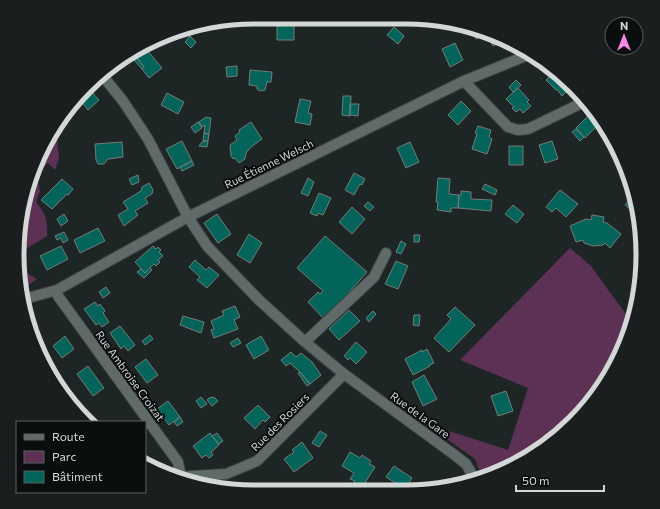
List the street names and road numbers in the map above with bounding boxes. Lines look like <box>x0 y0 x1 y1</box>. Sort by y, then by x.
street label: Rue Étienne Welsch <box>222 135 315 191</box>
street label: Rue Ambroise Croizat <box>93 328 168 424</box>
street label: Rue de la Gare <box>388 389 453 441</box>
street label: Rue des Rosiers <box>248 390 311 453</box>

